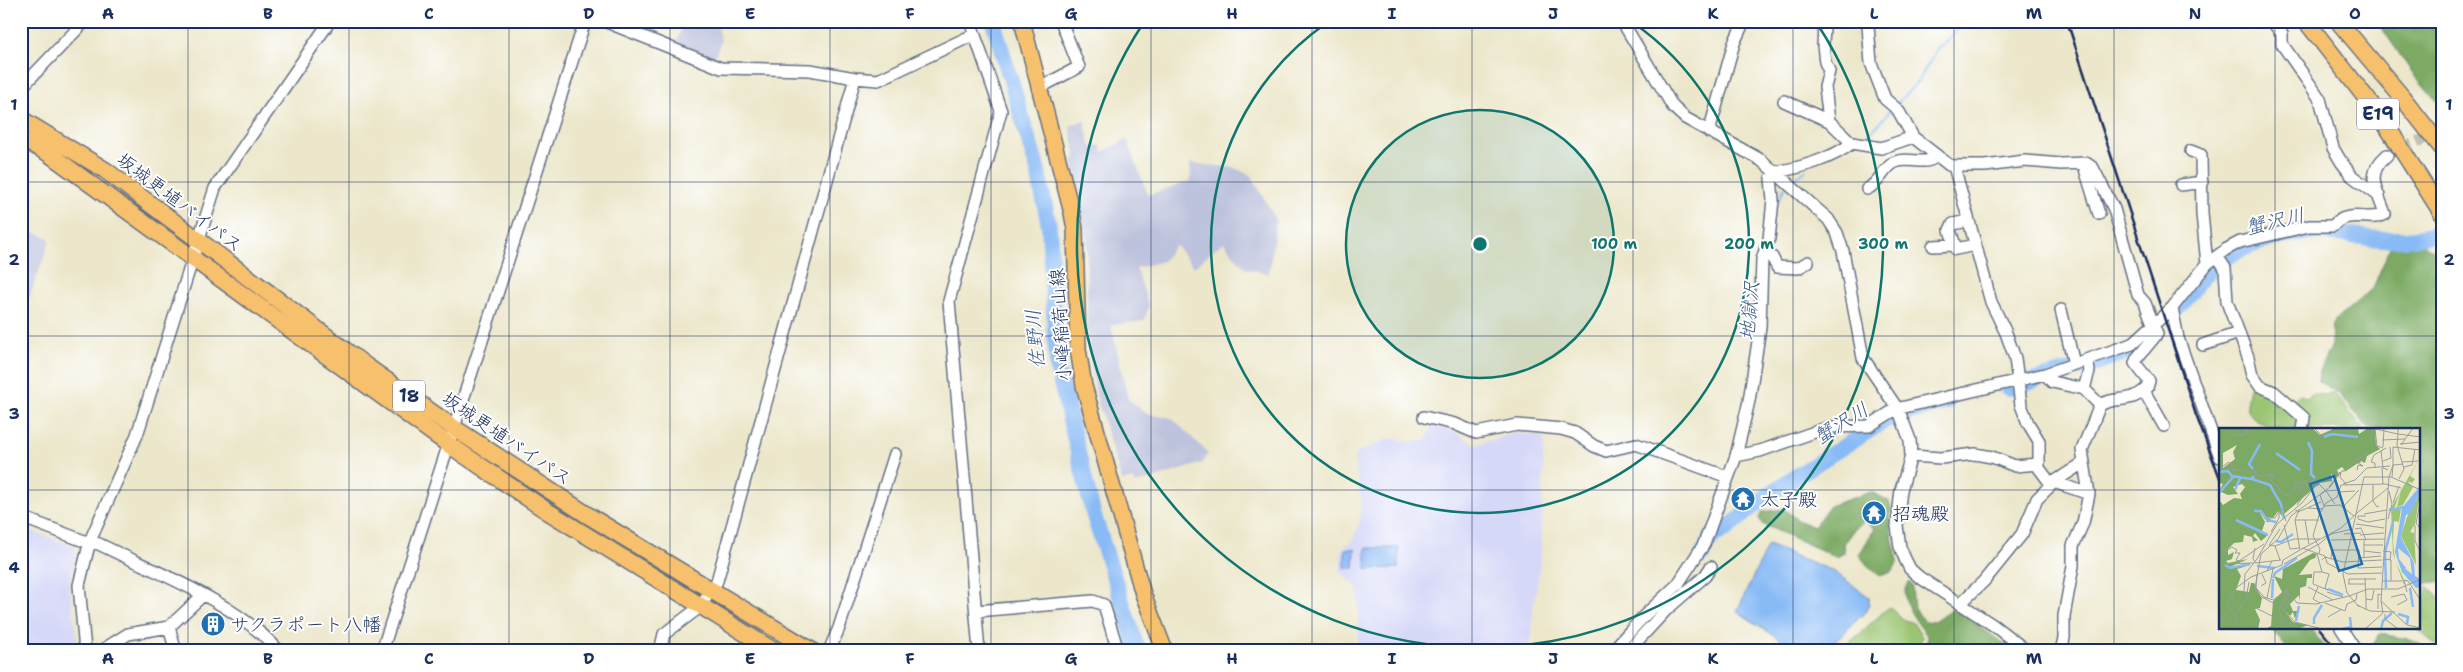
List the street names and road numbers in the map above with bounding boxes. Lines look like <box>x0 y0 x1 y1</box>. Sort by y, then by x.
road number: E19 <box>2357 98 2399 130</box>
street label: 坂城更埴バイパス <box>112 147 248 258</box>
street label: 小峰稲荷山線 <box>1044 267 1077 383</box>
road number: 18 <box>393 381 425 412</box>
street label: 坂城更埴バイパス <box>437 386 577 491</box>

